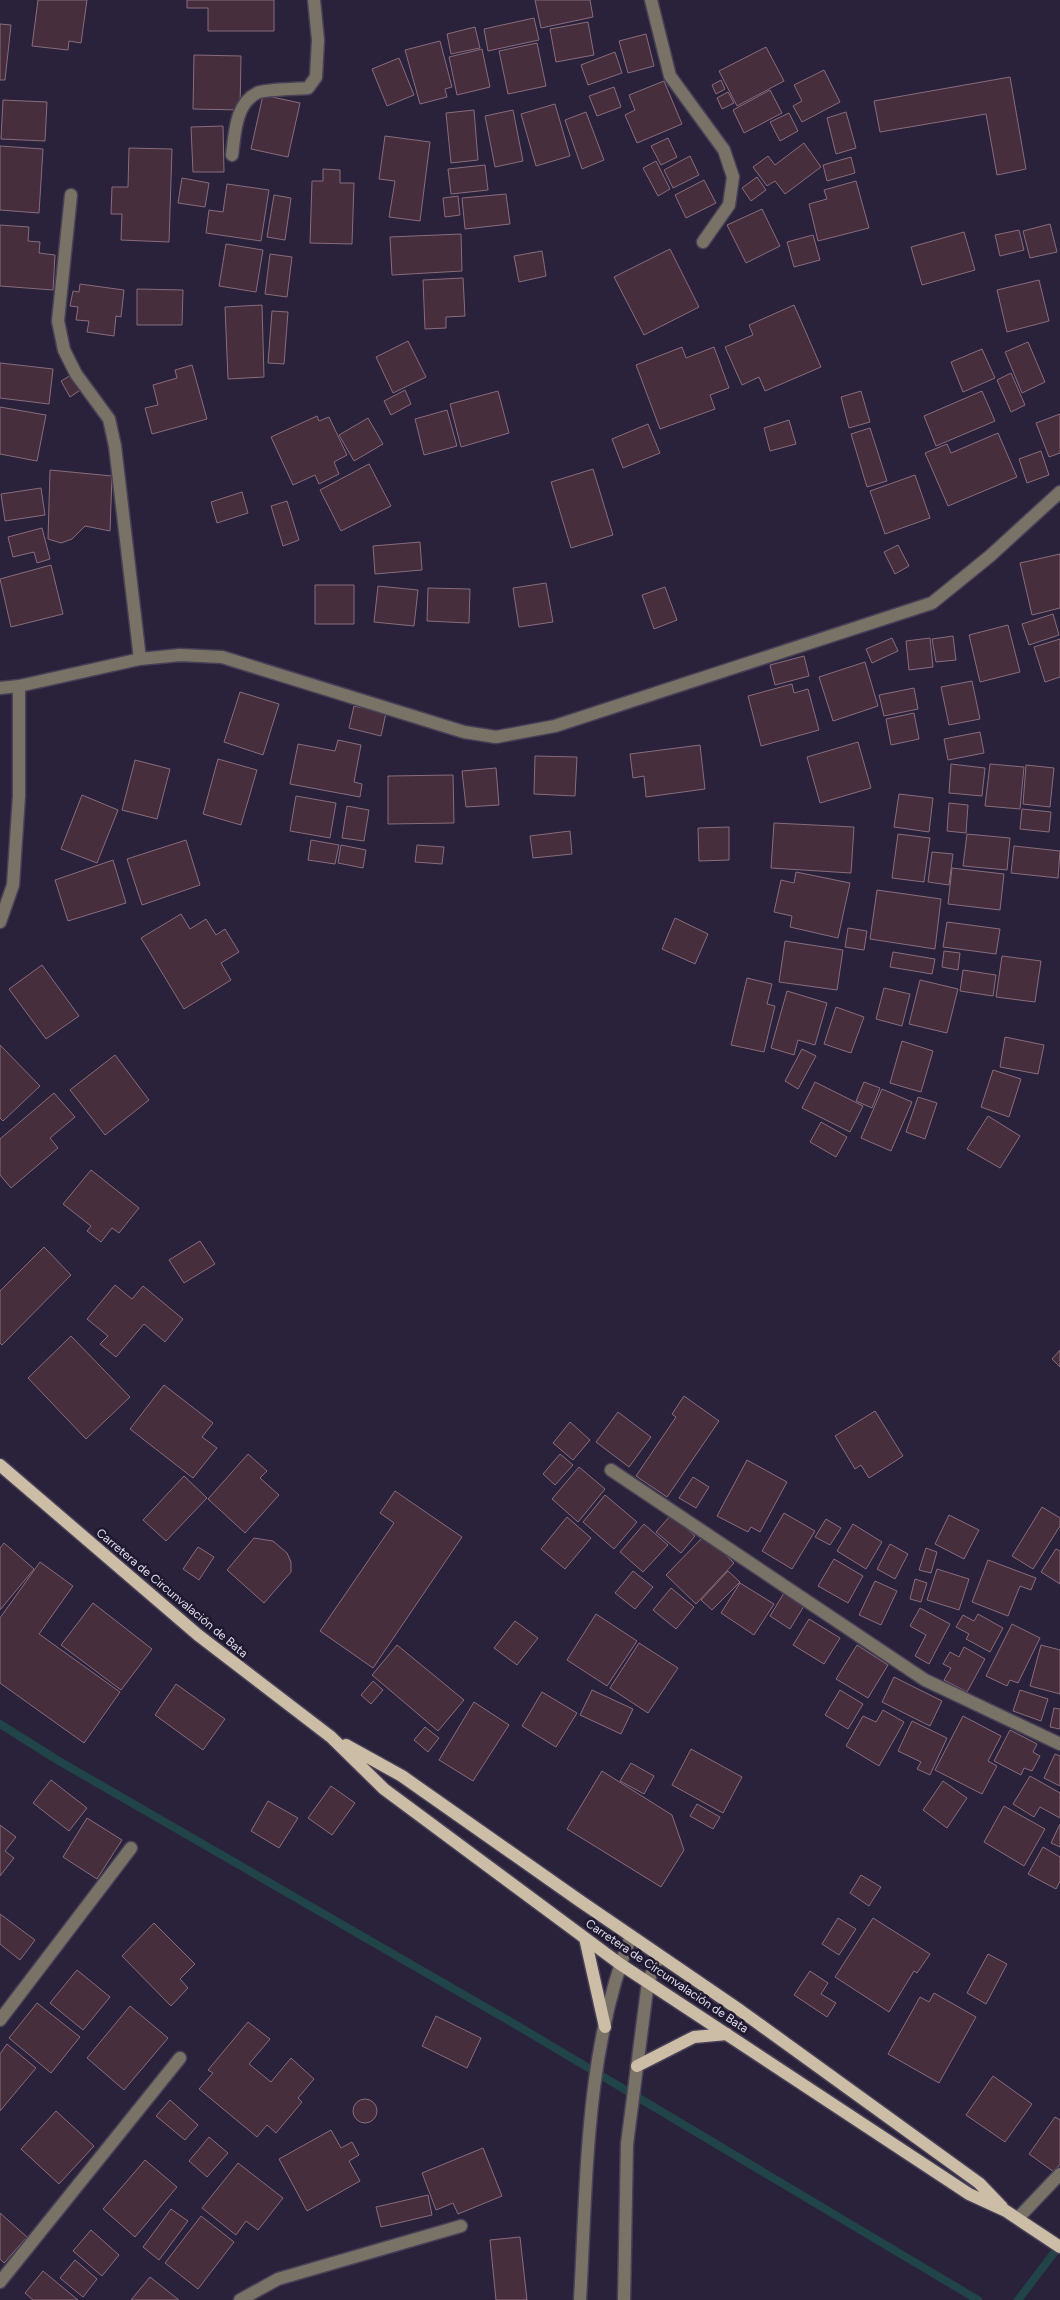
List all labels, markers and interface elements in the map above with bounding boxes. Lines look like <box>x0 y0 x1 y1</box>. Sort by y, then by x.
street label: Carretera de Circunvalación de Bata <box>94 1526 250 1660</box>
street label: Carretera de Circunvalación de Bata <box>583 1916 751 2036</box>

